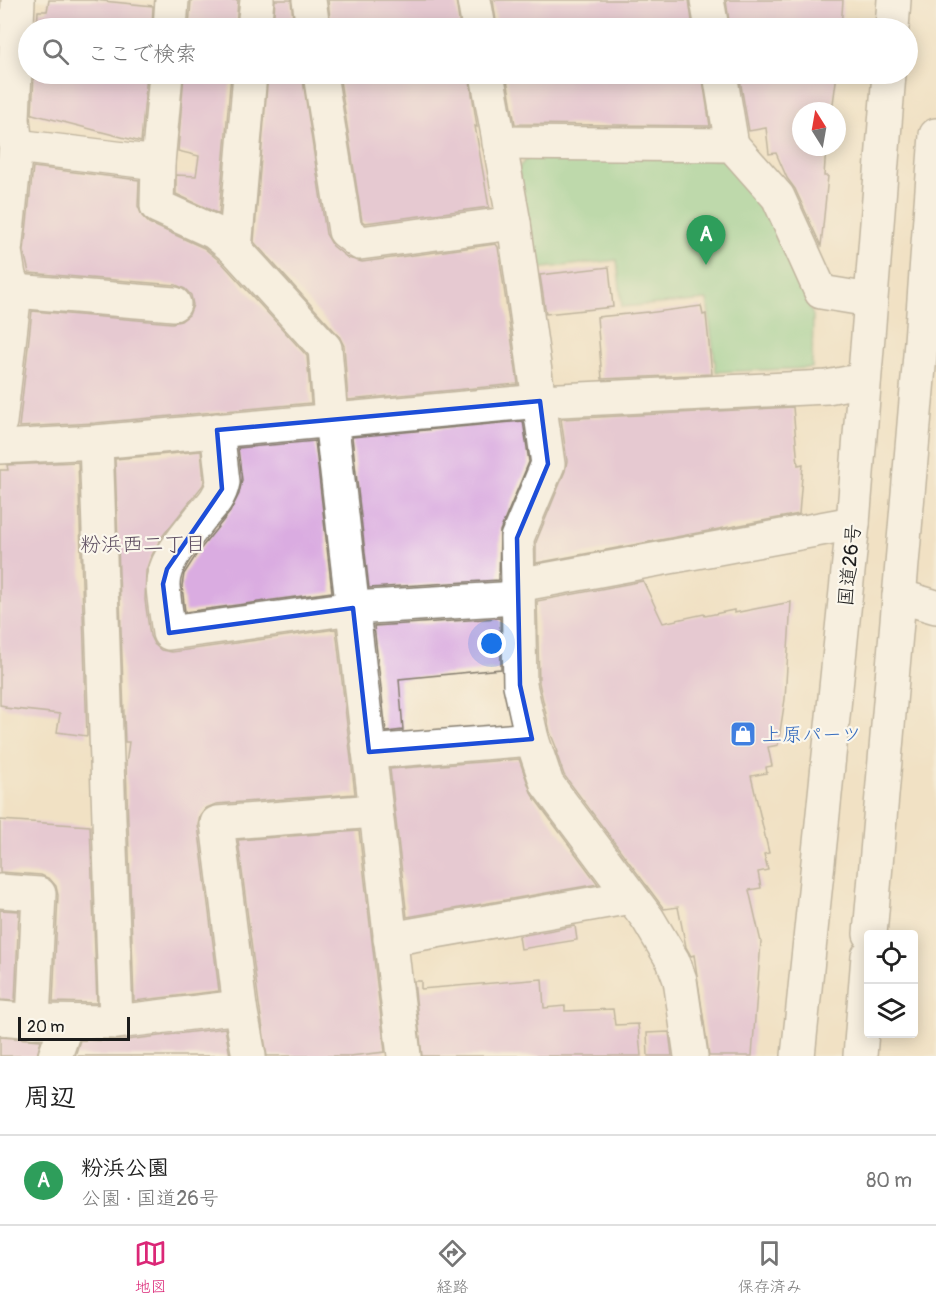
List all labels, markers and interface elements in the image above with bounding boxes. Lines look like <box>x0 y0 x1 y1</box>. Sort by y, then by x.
search box <box>18 18 918 84</box>
icon: search <box>39 35 72 68</box>
text: ここで検索 <box>87 40 197 68</box>
north arrow <box>792 102 846 156</box>
pin: A <box>686 216 726 265</box>
street label: 国道26号 <box>833 523 866 608</box>
district label: 粉浜西二丁目 <box>80 531 206 558</box>
your location <box>477 629 506 658</box>
shop icon: 上原パーツ <box>728 719 758 749</box>
place label: 上原パーツ <box>762 722 862 747</box>
map controls <box>864 930 918 1038</box>
button: locate <box>864 930 918 984</box>
button: layers <box>864 984 918 1038</box>
scale bar <box>18 1014 130 1042</box>
text: 20 m <box>27 1017 65 1037</box>
text: 周辺 <box>24 1082 76 1114</box>
text: 粉浜公園 <box>81 1154 169 1182</box>
text: A <box>37 1168 50 1193</box>
text: 80 m <box>866 1168 912 1193</box>
text: 公園 · 国道26号 <box>81 1186 219 1211</box>
tab: 地図 <box>134 1237 167 1297</box>
tab: 経路 <box>436 1237 469 1297</box>
tab: 保存済み <box>738 1237 802 1297</box>

